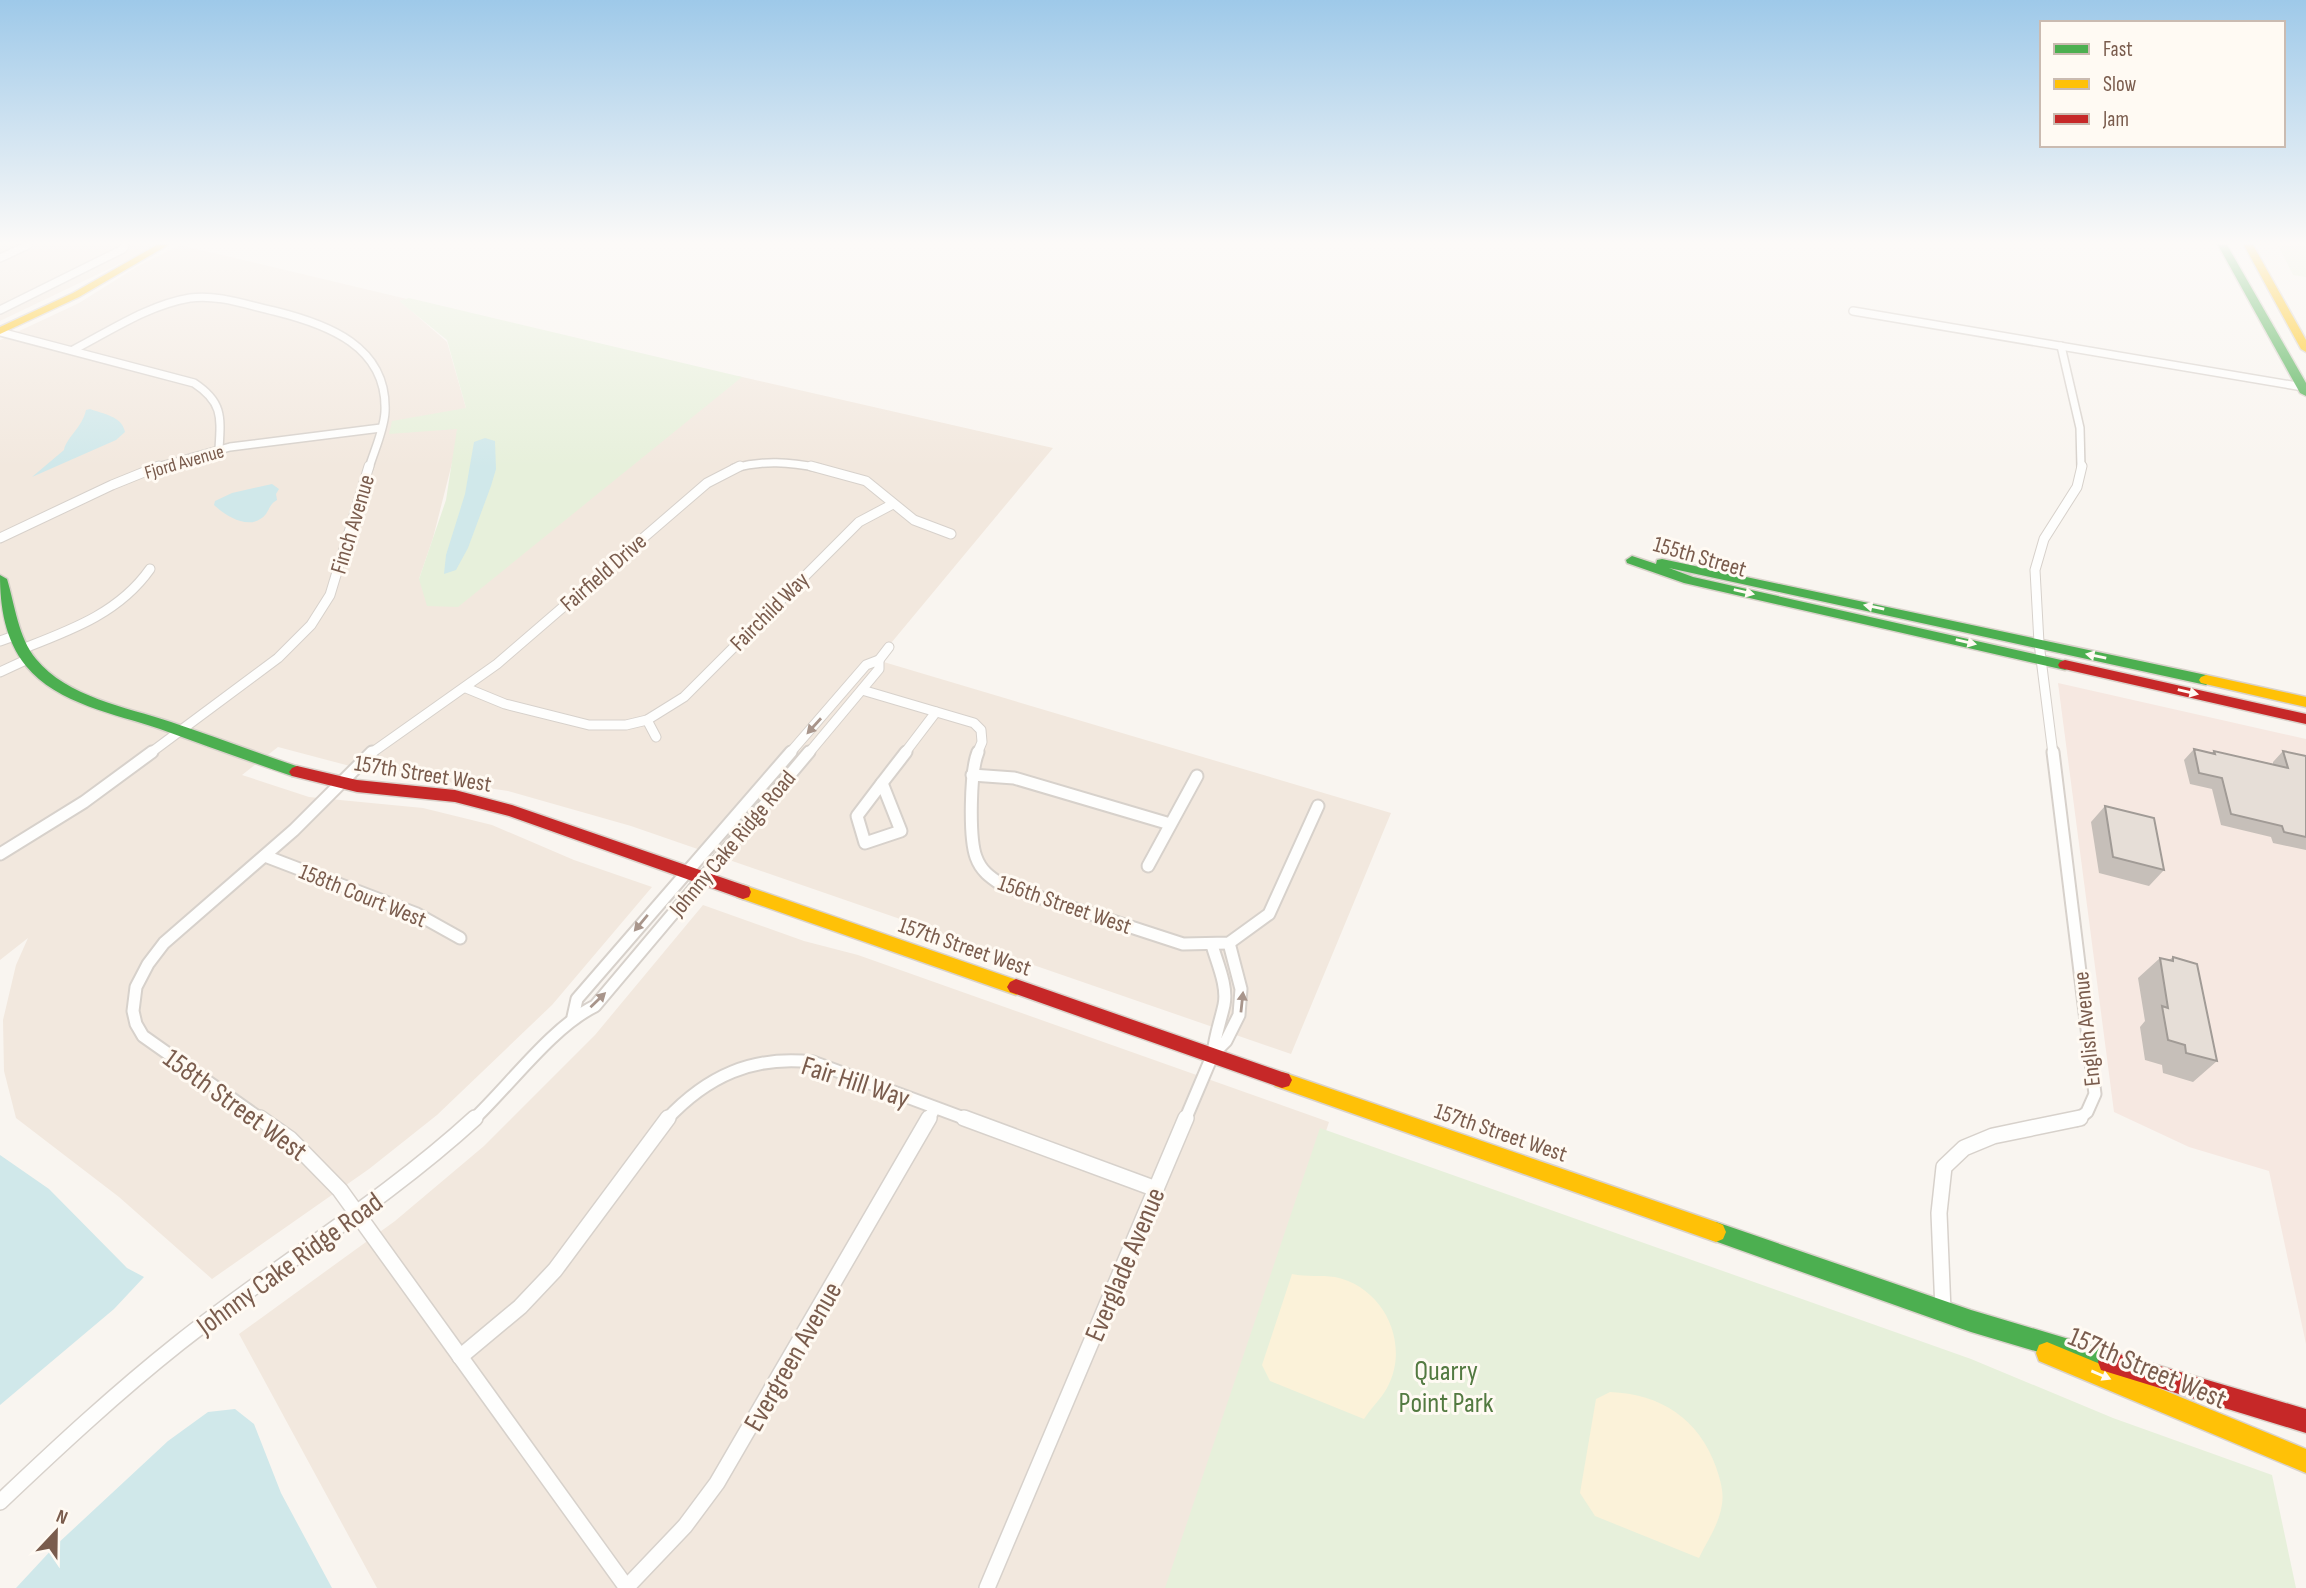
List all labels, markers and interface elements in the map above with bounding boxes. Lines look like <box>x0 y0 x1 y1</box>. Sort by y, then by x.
legend <box>2040 21 2285 147</box>
text: Fast <box>2103 37 2133 62</box>
text: Slow <box>2103 72 2137 97</box>
text: Jam <box>2102 107 2129 132</box>
street label: Fjord Avenue <box>142 440 227 485</box>
street label: Finch Avenue <box>325 471 381 577</box>
street label: Fairfield Drive <box>555 528 653 618</box>
street label: 155th Street <box>1650 530 1750 584</box>
street label: Fairchild Way <box>724 566 815 657</box>
one-way arrow <box>1734 587 1756 598</box>
one-way arrow <box>1863 602 1885 613</box>
one-way arrow <box>1955 637 1977 648</box>
one-way arrow <box>2085 650 2107 661</box>
one-way arrow <box>2177 687 2199 698</box>
one-way arrow <box>807 717 823 734</box>
street label: 157th Street West <box>352 749 493 799</box>
street label: Johnny Cake Ridge Road <box>663 765 802 923</box>
street label: 158th Court West <box>295 858 430 934</box>
street label: 156th Street West <box>994 869 1135 941</box>
street label: 157th Street West <box>895 911 1035 983</box>
one-way arrow <box>634 915 649 932</box>
street label: English Avenue <box>2067 970 2107 1088</box>
one-way arrow <box>1237 991 1248 1013</box>
one-way arrow <box>589 993 606 1009</box>
street label: 158th Street West <box>157 1042 313 1168</box>
street label: Fair Hill Way <box>797 1049 914 1115</box>
street label: 157th Street West <box>1431 1097 1571 1169</box>
street label: Everglade Avenue <box>1078 1183 1173 1346</box>
street label: Johnny Cake Ridge Road <box>190 1186 389 1343</box>
street label: Evergreen Avenue <box>737 1276 849 1437</box>
street label: 157th Street West <box>2063 1320 2231 1416</box>
park label: Quarry Point Park <box>1399 1355 1494 1420</box>
one-way arrow <box>2091 1370 2112 1381</box>
north arrow <box>21 1497 91 1567</box>
text: N <box>53 1505 71 1530</box>

